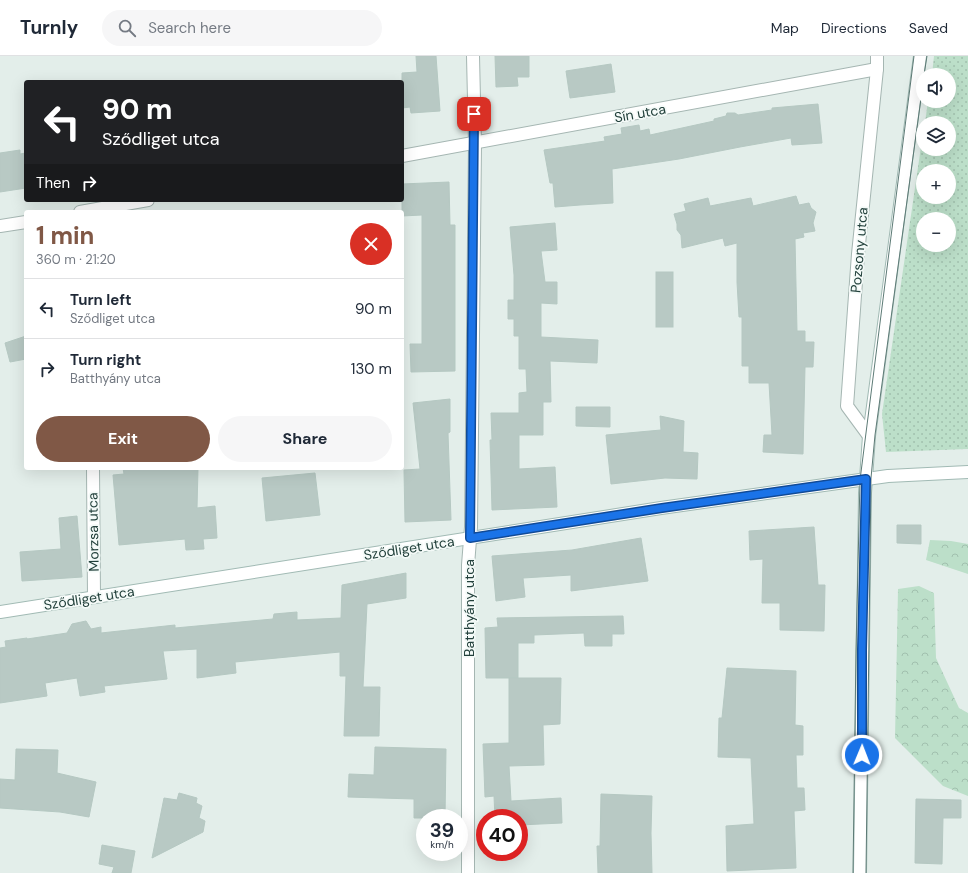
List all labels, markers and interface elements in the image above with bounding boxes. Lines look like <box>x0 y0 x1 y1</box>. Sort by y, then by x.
search box <box>102 10 382 46</box>
text: Turnly <box>20 15 78 40</box>
icon: search <box>116 17 138 39</box>
text: Search here <box>148 18 231 38</box>
text: Map <box>771 19 799 37</box>
text: Directions <box>821 19 887 37</box>
text: Saved <box>909 19 948 37</box>
map controls <box>916 68 956 252</box>
button: sound <box>916 68 956 108</box>
text: 90 m <box>102 91 172 128</box>
icon: left <box>36 96 88 148</box>
pin <box>457 97 491 131</box>
street label: Sín utca <box>613 100 667 126</box>
icon: arrive <box>463 103 485 125</box>
button: layers <box>916 116 956 156</box>
text: Sződliget utca <box>102 127 220 151</box>
button: + <box>916 164 956 204</box>
icon: right <box>78 172 100 194</box>
text: Then <box>36 173 70 193</box>
street label: Pozsony utca <box>846 206 872 294</box>
button: − <box>916 212 956 252</box>
text: 1 min <box>36 220 94 251</box>
button: close <box>350 223 392 265</box>
text: 360 m · 21:20 <box>36 251 116 268</box>
text: Turn left <box>70 290 131 310</box>
icon: left <box>36 298 58 320</box>
text: 90 m <box>355 299 392 319</box>
text: Sződliget utca <box>70 310 155 327</box>
text: Turn right <box>70 350 141 370</box>
icon: right <box>36 358 58 380</box>
text: 130 m <box>351 359 392 379</box>
text: Batthyány utca <box>70 370 161 387</box>
button: Exit <box>36 416 210 462</box>
button: Share <box>218 416 392 462</box>
street label: Morzsa utca <box>83 492 103 572</box>
street label: Sződliget utca <box>362 532 456 564</box>
street label: Batthyány utca <box>460 559 478 657</box>
street label: Sződliget utca <box>42 582 136 614</box>
position arrow <box>841 734 883 776</box>
speed limit sign: 40 <box>476 809 528 861</box>
text: 39 <box>430 817 454 843</box>
text: km/h <box>430 838 454 851</box>

